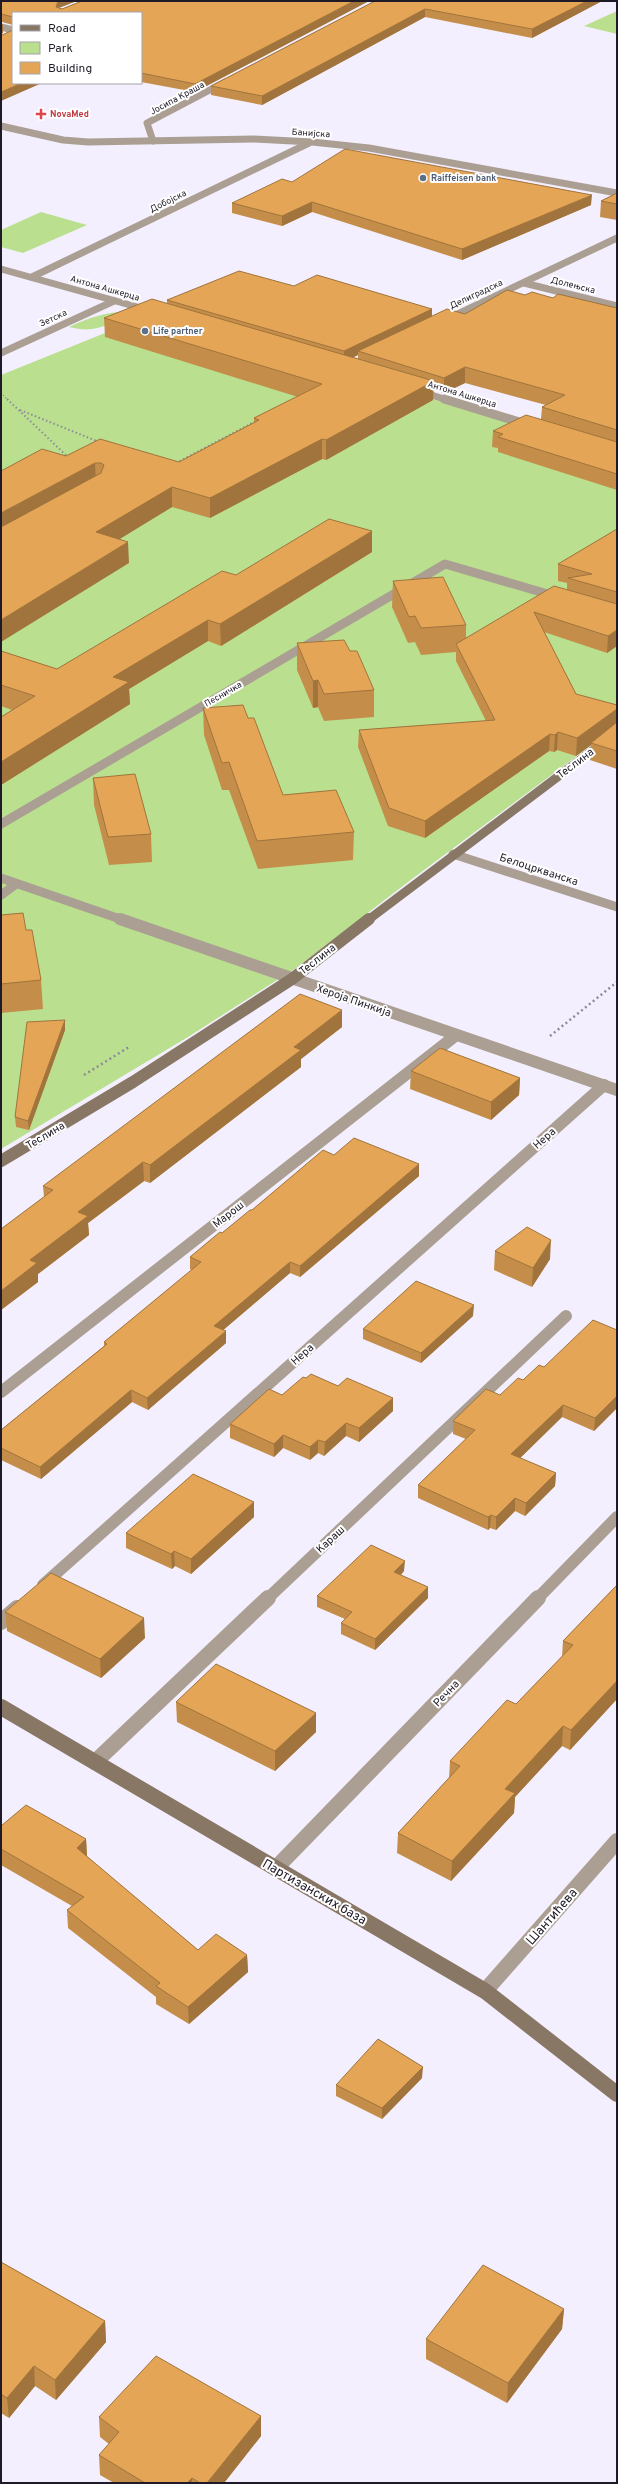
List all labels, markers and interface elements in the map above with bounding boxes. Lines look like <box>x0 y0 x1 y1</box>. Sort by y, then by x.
legend <box>12 12 142 84</box>
text: Road <box>48 21 76 37</box>
text: Park <box>48 41 73 57</box>
text: Building <box>48 61 92 77</box>
street label: Јосипа Краша <box>148 79 207 117</box>
marker: NovaMed <box>35 108 47 120</box>
place label: NovaMed <box>50 109 89 120</box>
street label: Банијска <box>291 127 331 140</box>
marker: Raiffeisen bank <box>418 173 428 183</box>
place label: Raiffeisen bank <box>431 173 496 184</box>
street label: Добојска <box>148 188 189 215</box>
street label: Антона Ашкерца <box>69 273 141 304</box>
street label: Долењска <box>550 275 596 296</box>
street label: Делиградска <box>448 277 505 312</box>
street label: Зетска <box>38 307 69 330</box>
marker: Life partner <box>140 326 150 336</box>
place label: Life partner <box>153 326 203 337</box>
street label: Антона Ашкерца <box>426 379 498 410</box>
street label: Песничка <box>203 679 244 710</box>
street label: Теслина <box>554 745 597 782</box>
street label: Белоцркванска <box>498 851 580 889</box>
street label: Теслина <box>296 941 339 978</box>
street label: Хероја Пинкија <box>314 982 393 1020</box>
street label: Теслина <box>24 1119 68 1153</box>
street label: Нера <box>530 1125 559 1153</box>
street label: Марош <box>210 1198 247 1231</box>
street label: Нера <box>288 1341 317 1369</box>
street label: Караш <box>313 1523 348 1556</box>
street label: Речна <box>431 1677 463 1710</box>
street label: Партизанских база <box>259 1856 369 1929</box>
street label: Шантићева <box>523 1886 582 1949</box>

